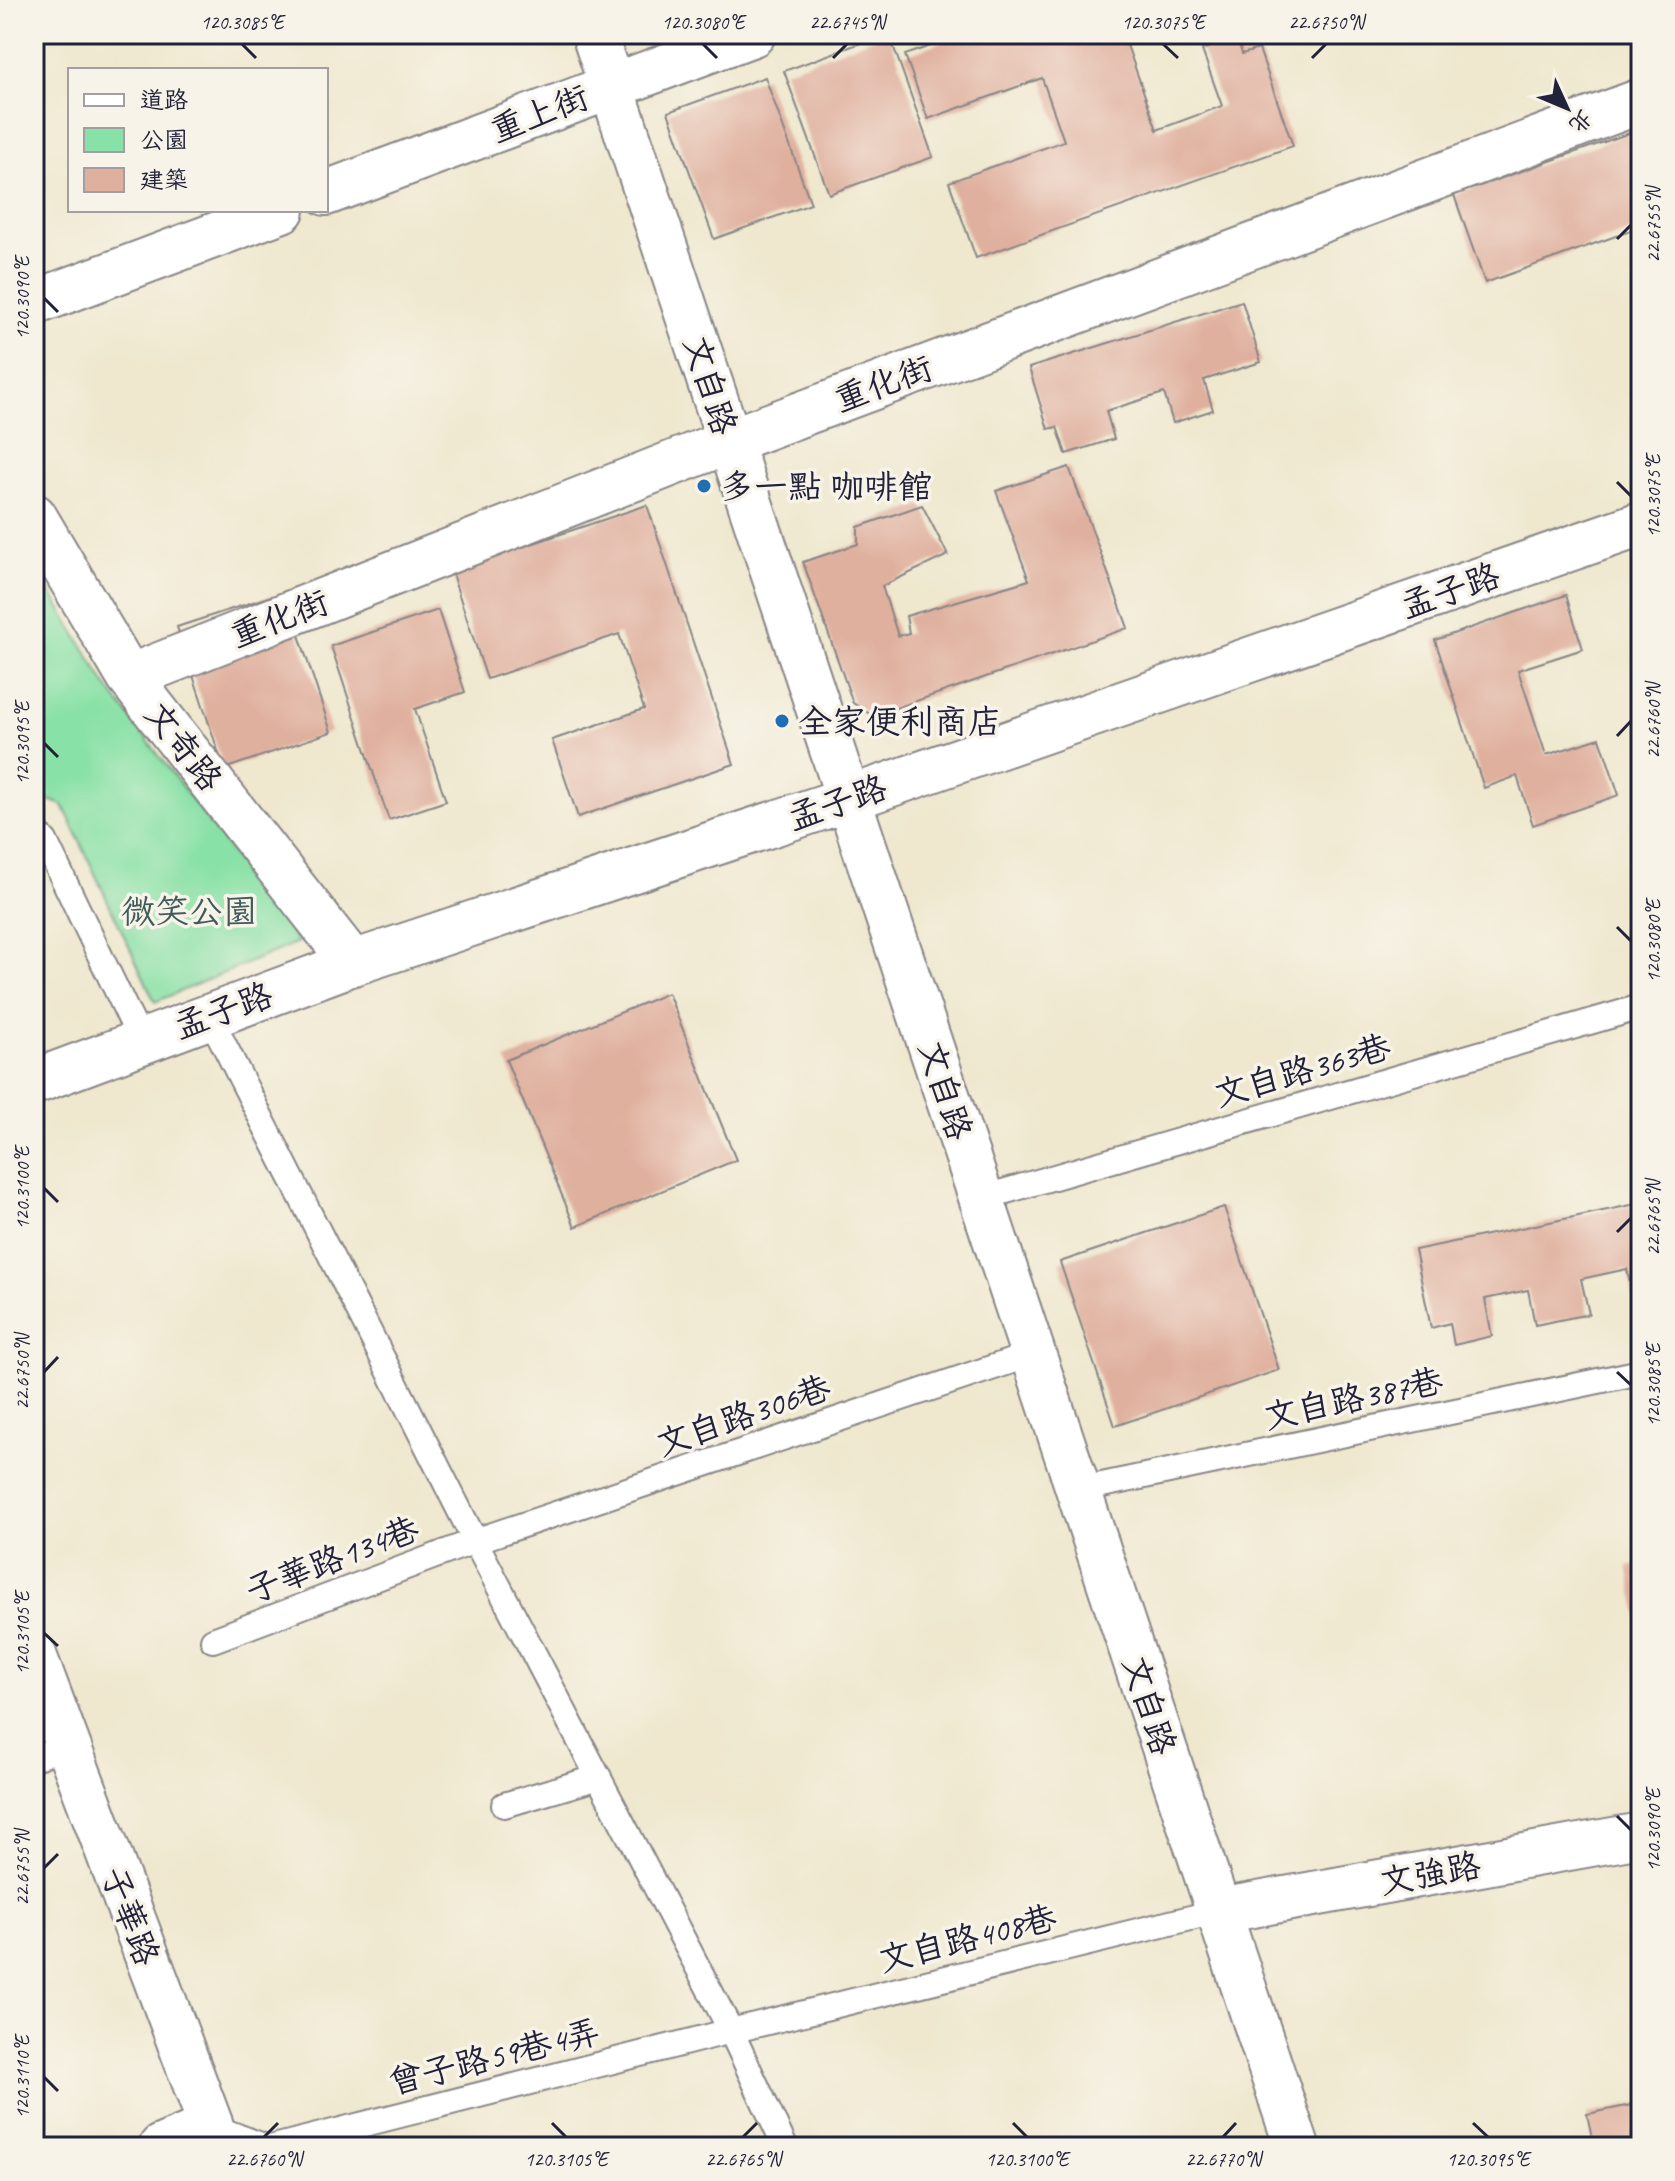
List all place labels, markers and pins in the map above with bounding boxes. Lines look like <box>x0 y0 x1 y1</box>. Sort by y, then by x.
place label: 多一點 咖啡館 <box>720 465 932 508</box>
marker: 多一點 咖啡館 <box>695 477 713 495</box>
place label: 全家便利商店 <box>798 700 1002 743</box>
marker: 全家便利商店 <box>773 712 791 730</box>

